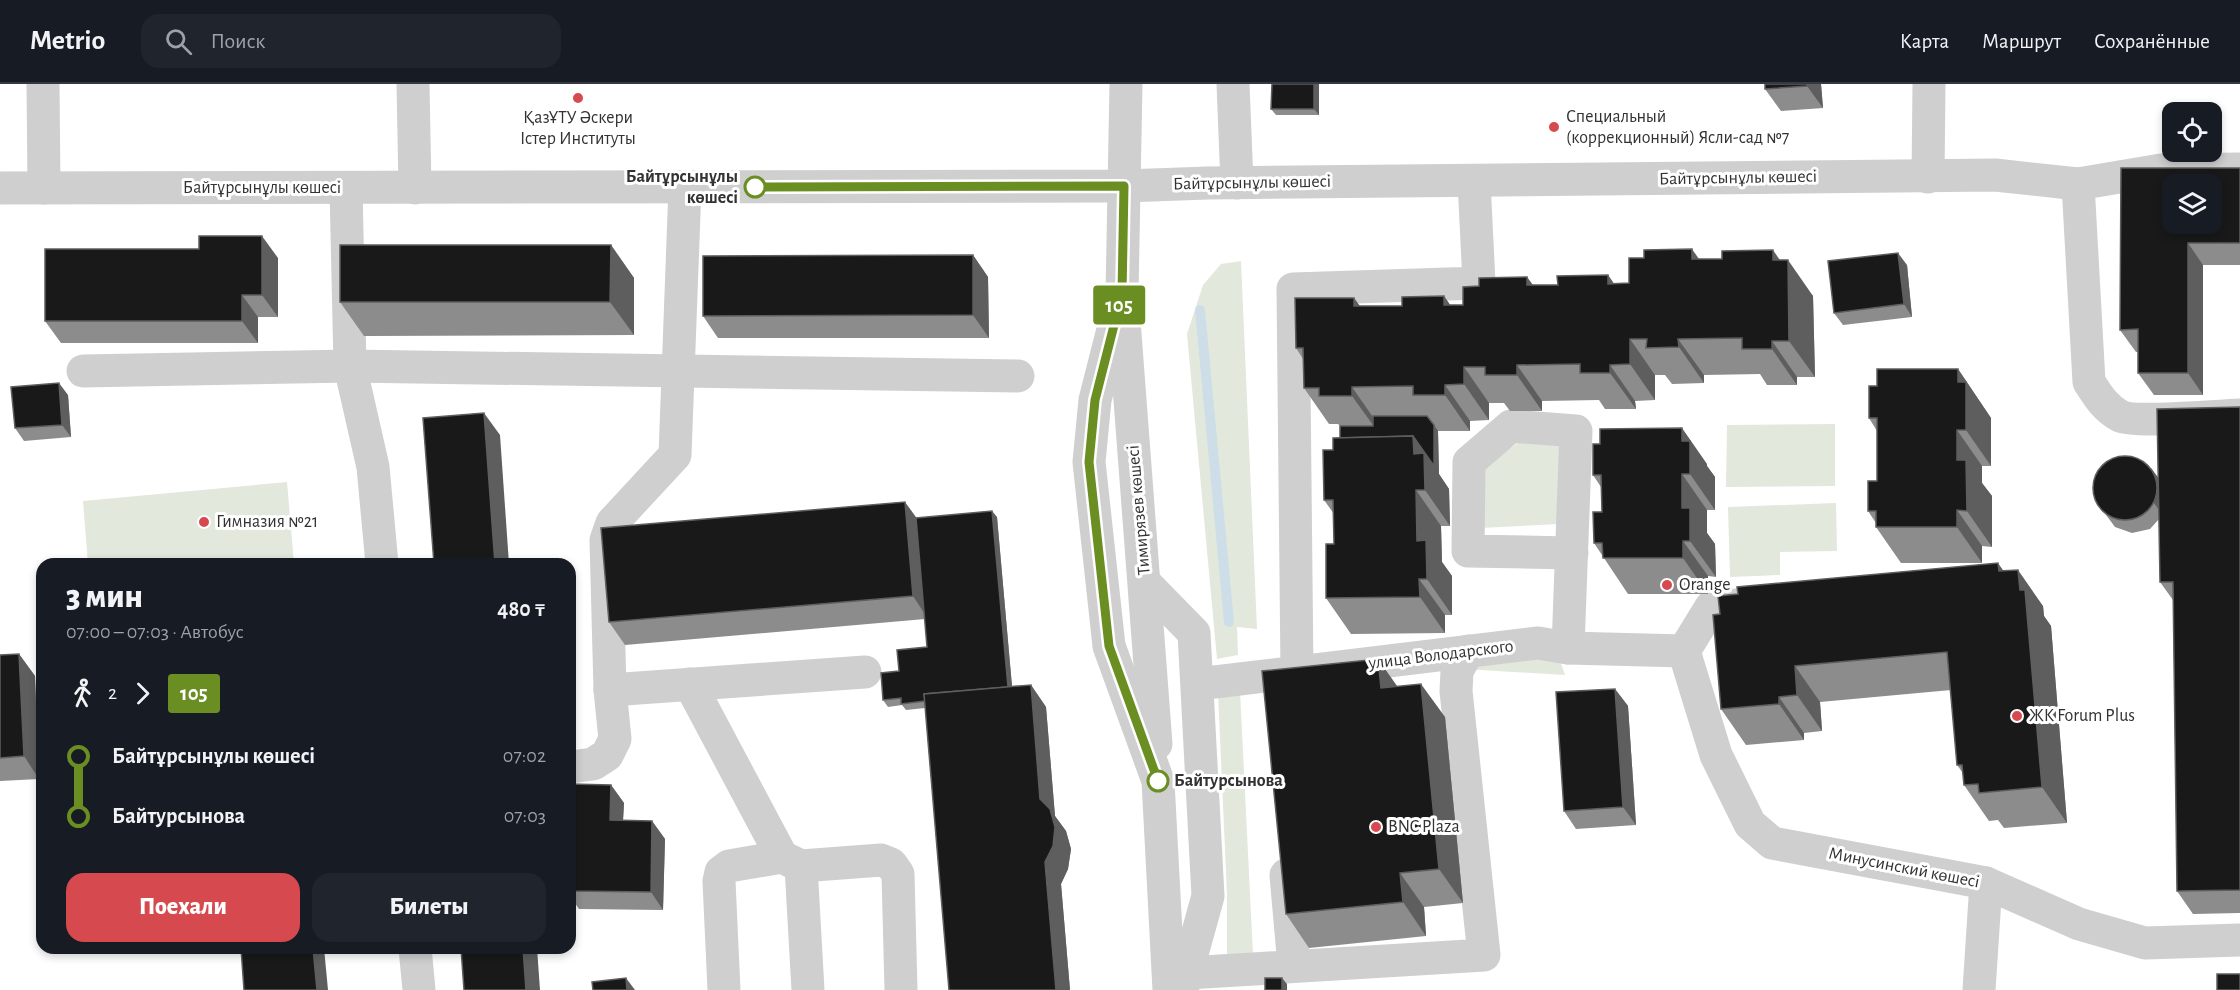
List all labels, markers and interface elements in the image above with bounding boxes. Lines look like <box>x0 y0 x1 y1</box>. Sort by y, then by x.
search box <box>141 14 561 68</box>
icon: search <box>162 25 195 58</box>
text: Metrio <box>30 27 105 55</box>
text: Поиск <box>210 30 265 52</box>
text: Карта <box>1900 31 1949 52</box>
text: Маршрут <box>1982 31 2061 52</box>
text: Сохранённые <box>2094 31 2210 52</box>
marker: ҚазҰТУ Әскери Істер Институты <box>571 91 585 105</box>
map controls <box>2162 102 2222 234</box>
button: locate <box>2162 102 2222 162</box>
place label: Специальный (коррекционный) Ясли-сад №7 <box>1566 108 1789 147</box>
place label: ҚазҰТУ Әскери Істер Институты <box>520 109 636 148</box>
marker: Специальный (коррекционный) Ясли-сад №7 <box>1547 120 1561 134</box>
place label: Байтұрсынұлы көшесі <box>626 168 738 207</box>
street label: Байтұрсынұлы көшесі <box>1659 168 1817 188</box>
street label: Байтұрсынұлы көшесі <box>1173 173 1331 193</box>
button: layers <box>2162 174 2222 234</box>
marker: Байтұрсынұлы көшесі <box>744 176 766 198</box>
street label: Байтұрсынұлы көшесі <box>183 179 341 197</box>
line badge: 105 <box>1084 286 1154 324</box>
text: 105 <box>1105 295 1133 316</box>
street label: Тимирязев көшесі <box>1124 444 1154 576</box>
place label: Гимназия №21 <box>216 513 318 531</box>
marker: Гимназия №21 <box>197 515 211 529</box>
place label: Orange <box>1679 576 1731 594</box>
marker: Orange <box>1660 578 1674 592</box>
text: 3 мин <box>66 581 143 614</box>
text: 480 ₸ <box>497 598 546 620</box>
text: 07:00 – 07:03 · Автобус <box>66 622 244 642</box>
street label: улица Володарского <box>1366 637 1515 673</box>
icon: walk <box>66 677 99 710</box>
icon: forward <box>126 677 159 710</box>
text: 2 <box>108 683 117 703</box>
text: 105 <box>180 683 208 704</box>
place label: ЖК Forum Plus <box>2029 707 2135 725</box>
marker: ЖК Forum Plus <box>2010 709 2024 723</box>
text: Байтұрсынұлы көшесі <box>112 745 315 767</box>
text: 07:02 <box>503 746 546 766</box>
marker: Байтурсынова <box>1147 770 1169 792</box>
place label: Байтурсынова <box>1174 772 1283 790</box>
text: Байтурсынова <box>112 805 245 827</box>
text: 07:03 <box>504 806 546 826</box>
place label: BNC Plaza <box>1388 818 1460 836</box>
marker: BNC Plaza <box>1369 820 1383 834</box>
street label: Минусинский көшесі <box>1827 845 1981 891</box>
button: Поехали <box>66 873 300 942</box>
button: Билеты <box>312 873 546 942</box>

